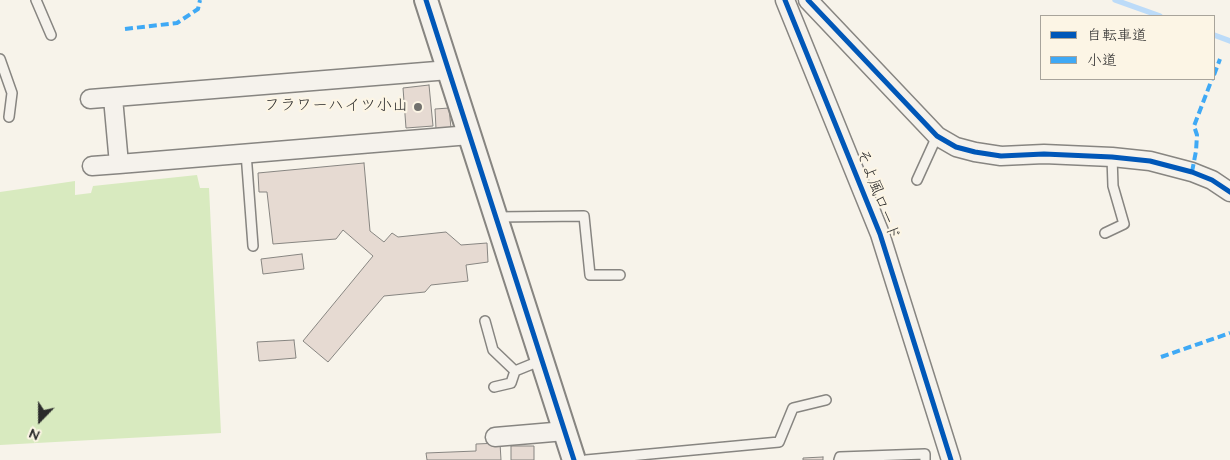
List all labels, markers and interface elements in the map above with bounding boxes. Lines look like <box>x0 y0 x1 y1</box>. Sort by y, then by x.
legend <box>1040 15 1215 80</box>
text: 自転車道 <box>1087 25 1147 46</box>
text: 小道 <box>1087 50 1117 71</box>
place label: フラワーハイツ小山 <box>264 97 408 117</box>
marker: フラワーハイツ小山 <box>412 101 424 113</box>
street label: そよ風ロード <box>851 147 903 243</box>
north arrow <box>15 395 65 445</box>
text: N <box>27 423 42 445</box>

